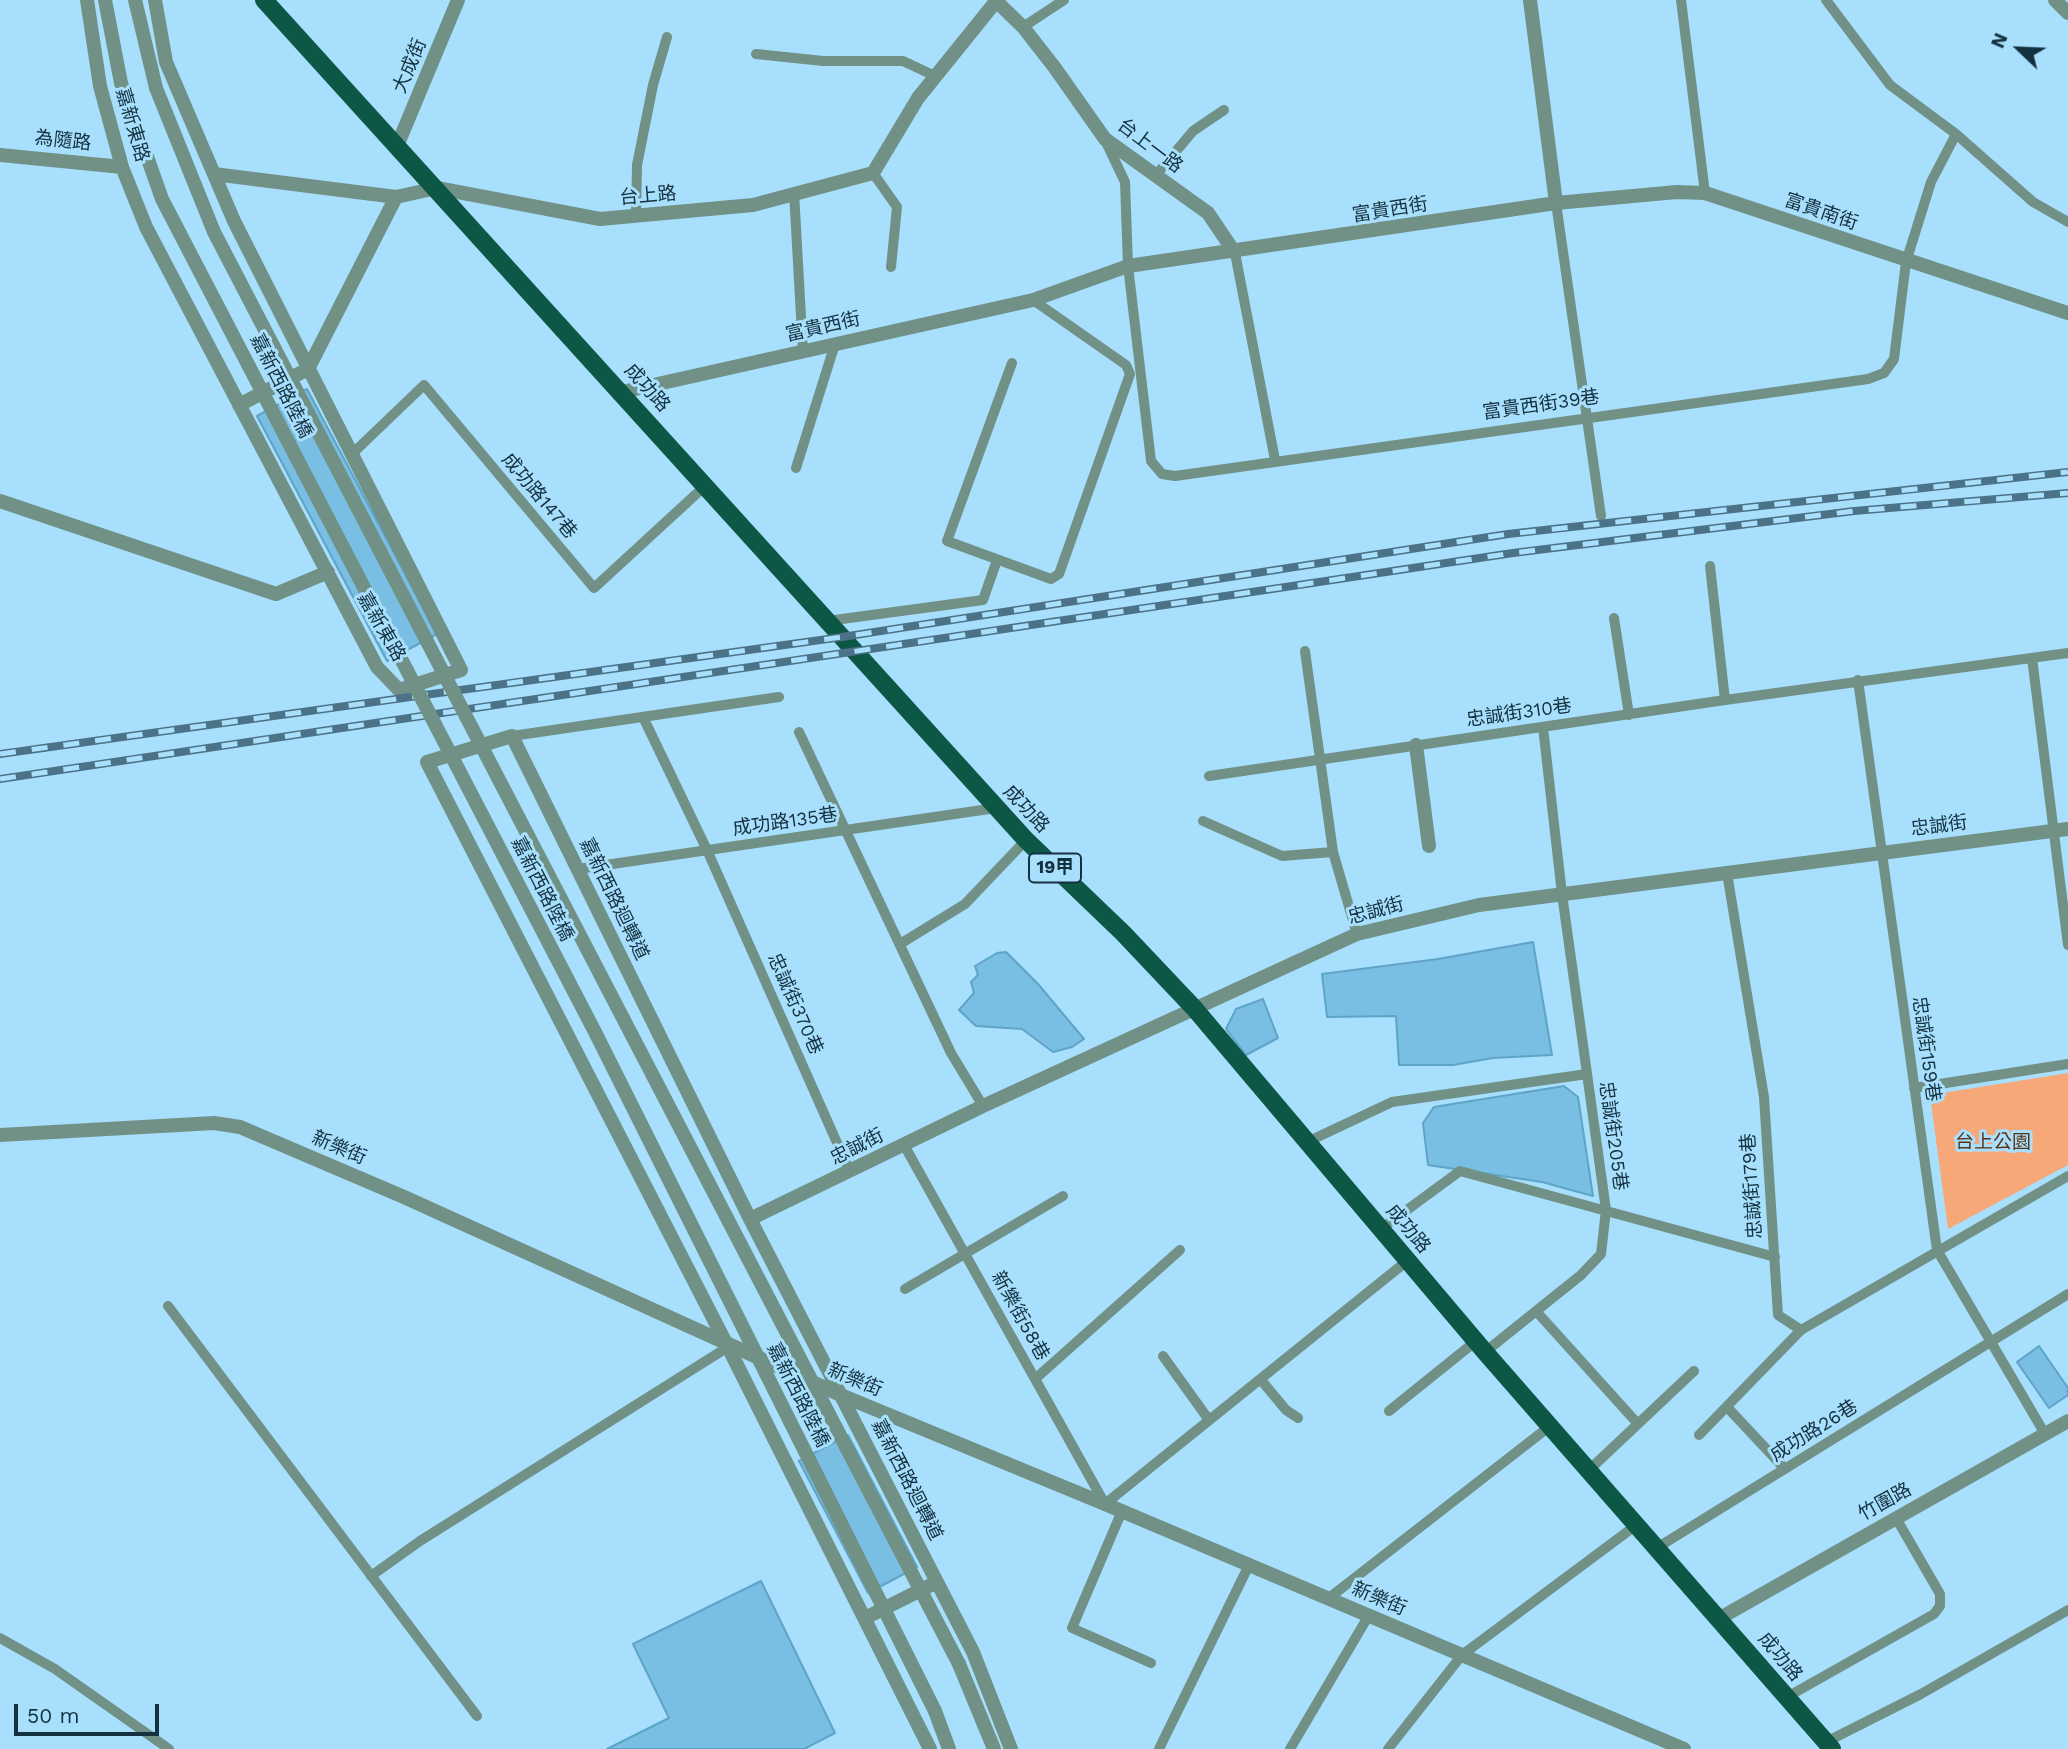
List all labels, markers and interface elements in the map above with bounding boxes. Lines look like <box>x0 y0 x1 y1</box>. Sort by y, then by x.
north arrow <box>1984 14 2054 84</box>
text: N <box>1986 30 2013 52</box>
street label: 大成街 <box>388 35 432 97</box>
street label: 嘉新東路 <box>111 85 153 165</box>
street label: 台上一路 <box>1113 114 1187 178</box>
street label: 為隨路 <box>33 127 93 155</box>
street label: 台上路 <box>619 182 677 210</box>
street label: 富貴南街 <box>1781 189 1861 235</box>
street label: 富貴西街 <box>1351 193 1429 227</box>
street label: 富貴西街 <box>783 307 863 347</box>
street label: 嘉新西路陸橋 <box>245 330 317 442</box>
street label: 成功路 <box>619 359 675 417</box>
street label: 富貴西街39巷 <box>1481 386 1601 424</box>
street label: 成功路147巷 <box>497 449 581 543</box>
street label: 嘉新東路 <box>352 588 410 666</box>
street label: 忠誠街310巷 <box>1465 694 1573 732</box>
street label: 成功路 <box>998 780 1054 838</box>
street label: 成功路135巷 <box>731 803 839 841</box>
street label: 忠誠街 <box>1909 811 1969 841</box>
street label: 嘉新西路陸橋 <box>506 833 578 945</box>
street label: 嘉新西路迴轉道 <box>575 834 653 964</box>
road number: 19甲 <box>1029 854 1081 882</box>
street label: 忠誠街 <box>1346 893 1406 929</box>
street label: 忠誠街370巷 <box>763 950 827 1058</box>
street label: 忠誠街159巷 <box>1907 995 1945 1103</box>
street label: 忠誠街205巷 <box>1594 1080 1632 1192</box>
street label: 忠誠街 <box>826 1124 888 1170</box>
street label: 新樂街 <box>308 1126 370 1170</box>
park label: 台上公園 <box>1955 1131 2031 1153</box>
street label: 忠誠街179巷 <box>1737 1132 1767 1240</box>
street label: 成功路 <box>1381 1200 1435 1258</box>
street label: 新樂街58巷 <box>986 1267 1054 1365</box>
street label: 嘉新西路陸橋 <box>762 1339 834 1451</box>
street label: 新樂街 <box>824 1358 886 1402</box>
street label: 成功路26巷 <box>1766 1395 1862 1467</box>
street label: 嘉新西路迴轉道 <box>867 1416 947 1544</box>
street label: 竹圍路 <box>1855 1478 1915 1526</box>
street label: 新樂街 <box>1348 1577 1410 1621</box>
street label: 成功路 <box>1753 1628 1807 1686</box>
scale bar <box>18 1690 163 1734</box>
text: 50 m <box>27 1703 79 1728</box>

